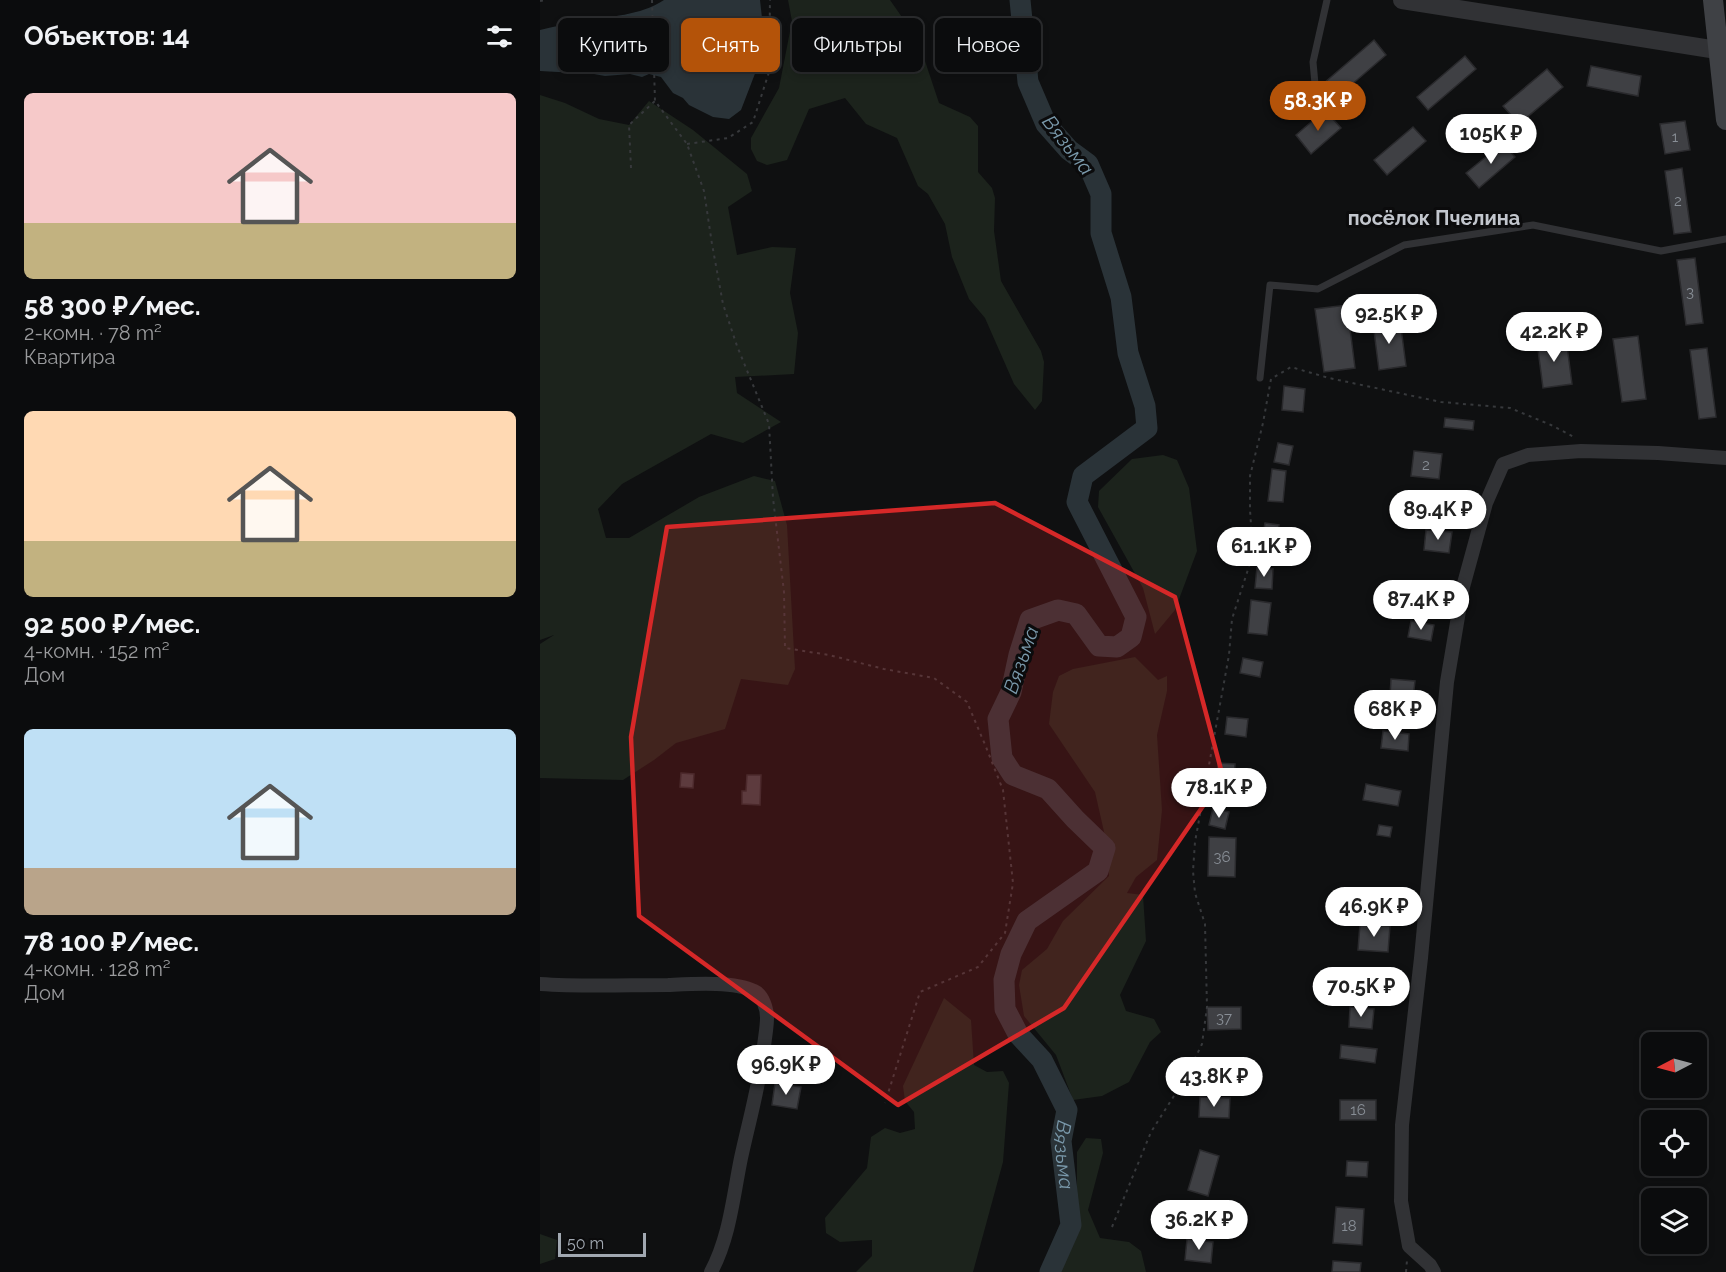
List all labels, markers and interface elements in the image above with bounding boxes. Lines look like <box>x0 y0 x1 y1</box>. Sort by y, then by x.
chip: Купить <box>558 18 669 72</box>
chip: Снять <box>681 18 780 72</box>
chip: Фильтры <box>792 18 923 72</box>
chip: Новое <box>935 18 1041 72</box>
icon: filters <box>483 20 516 53</box>
text: Объектов: 14 <box>24 21 190 51</box>
pin: 58.3K ₽ <box>1263 81 1373 132</box>
text: 58.3K ₽ <box>1284 88 1352 112</box>
water label: Вязьма <box>1037 110 1099 180</box>
pin: 105K ₽ <box>1442 114 1540 165</box>
text: 105K ₽ <box>1460 121 1522 145</box>
house number: 1 <box>1672 128 1679 146</box>
icon: home <box>216 132 324 240</box>
house number: 2 <box>1674 192 1682 210</box>
district label: посёлок Пчелина <box>1348 206 1520 230</box>
house number: 3 <box>1686 283 1694 301</box>
text: 58 300 ₽/мес. <box>24 291 201 321</box>
pin: 92.5K ₽ <box>1334 294 1444 345</box>
text: 92.5K ₽ <box>1355 301 1423 325</box>
pin: 42.2K ₽ <box>1499 312 1609 363</box>
text: 42.2K ₽ <box>1520 319 1588 343</box>
text: 2-комн. · 78 m² <box>24 321 162 345</box>
text: Квартира <box>24 345 115 369</box>
icon: home <box>216 450 324 558</box>
house number: 2 <box>1422 456 1430 474</box>
pin: 89.4K ₽ <box>1383 490 1493 541</box>
text: 89.4K ₽ <box>1403 497 1473 521</box>
pin: 61.1K ₽ <box>1209 527 1319 578</box>
text: 61.1K ₽ <box>1231 534 1297 558</box>
pin: 87.4K ₽ <box>1366 580 1476 631</box>
text: 87.4K ₽ <box>1387 587 1455 611</box>
text: 92 500 ₽/мес. <box>24 609 200 639</box>
water label: Вязьма <box>998 623 1044 697</box>
text: 4-комн. · 152 m² <box>24 639 170 663</box>
text: Дом <box>24 663 65 687</box>
pin: 68K ₽ <box>1353 690 1437 741</box>
text: 68K ₽ <box>1368 697 1422 721</box>
icon: home <box>216 768 324 876</box>
pin: 78.1K ₽ <box>1164 768 1274 819</box>
text: 78.1K ₽ <box>1185 775 1253 799</box>
house number: 36 <box>1213 848 1231 866</box>
pin: 46.9K ₽ <box>1319 887 1429 938</box>
text: 46.9K ₽ <box>1339 894 1409 918</box>
text: 78 100 ₽/мес. <box>24 927 199 957</box>
text: 4-комн. · 128 m² <box>24 957 171 981</box>
pin: 70.5K ₽ <box>1306 967 1416 1018</box>
text: 70.5K ₽ <box>1327 974 1395 998</box>
text: Дом <box>24 981 65 1005</box>
house number: 37 <box>1216 1009 1232 1027</box>
north arrow <box>1641 1032 1707 1098</box>
map controls <box>1641 1032 1707 1254</box>
pin: 96.9K ₽ <box>731 1045 841 1096</box>
text: 96.9K ₽ <box>751 1052 821 1076</box>
pin: 43.8K ₽ <box>1159 1057 1269 1108</box>
text: 43.8K ₽ <box>1180 1064 1248 1088</box>
house number: 16 <box>1350 1101 1366 1119</box>
button: locate <box>1641 1110 1707 1176</box>
water label: Вязьма <box>1049 1118 1079 1191</box>
button: layers <box>1641 1188 1707 1254</box>
pin: 36.2K ₽ <box>1144 1200 1254 1251</box>
text: 36.2K ₽ <box>1165 1207 1233 1231</box>
house number: 18 <box>1341 1217 1357 1235</box>
scale bar <box>558 1230 646 1258</box>
text: 50 m <box>567 1234 604 1253</box>

